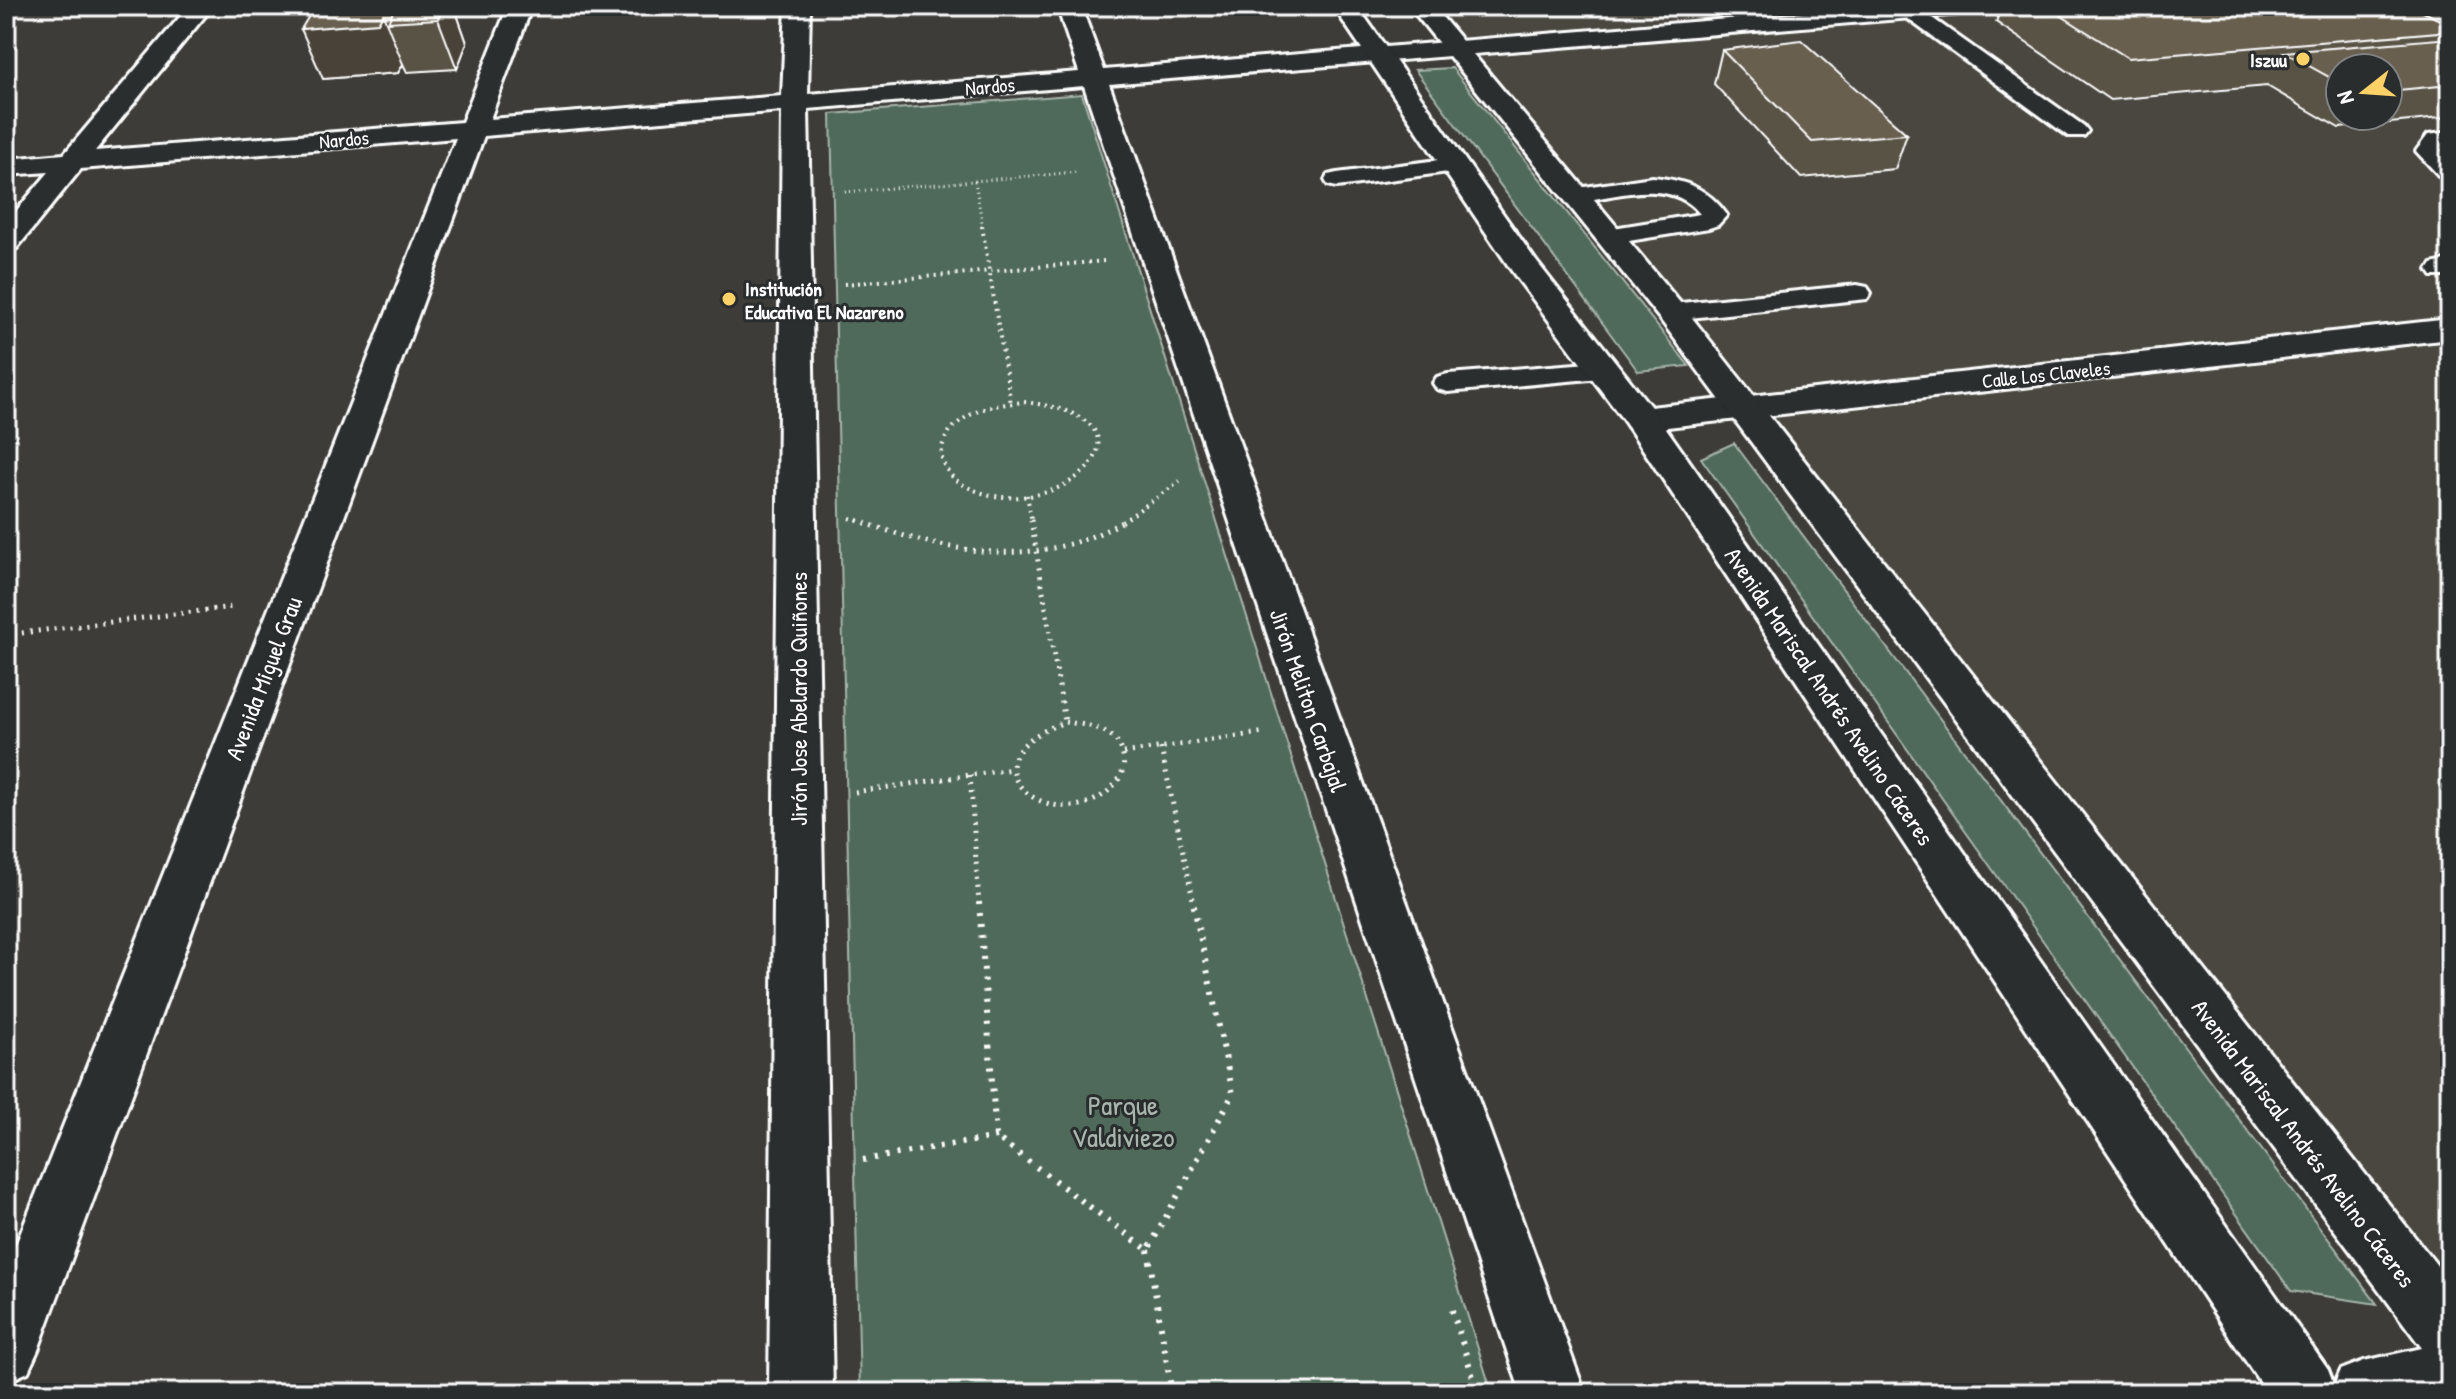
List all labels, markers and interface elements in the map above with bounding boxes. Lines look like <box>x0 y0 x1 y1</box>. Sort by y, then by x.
place label: Iszuu <box>2250 46 2288 73</box>
marker: Iszuu <box>2294 50 2312 68</box>
north arrow <box>2324 52 2404 132</box>
street label: Nardos <box>964 70 1016 102</box>
text: N <box>2329 88 2361 108</box>
street label: Nardos <box>318 123 370 155</box>
place label: Institución Educativa El Nazareno <box>745 275 903 325</box>
marker: Institución Educativa El Nazareno <box>720 290 738 308</box>
street label: Calle Los Claveles <box>1981 354 2112 394</box>
street label: Avenida Mariscal Andrés Avelino Cáceres <box>1718 541 1942 851</box>
street label: Jirón Jose Abelardo Quiñones <box>782 572 814 826</box>
street label: Avenida Miguel Grau <box>217 591 309 764</box>
street label: Jirón Meliton Carbajal <box>1263 604 1356 797</box>
street label: Avenida Mariscal Andrés Avelino Cáceres <box>2185 992 2423 1294</box>
park label: Parque Valdiviezo <box>1071 1086 1175 1156</box>

